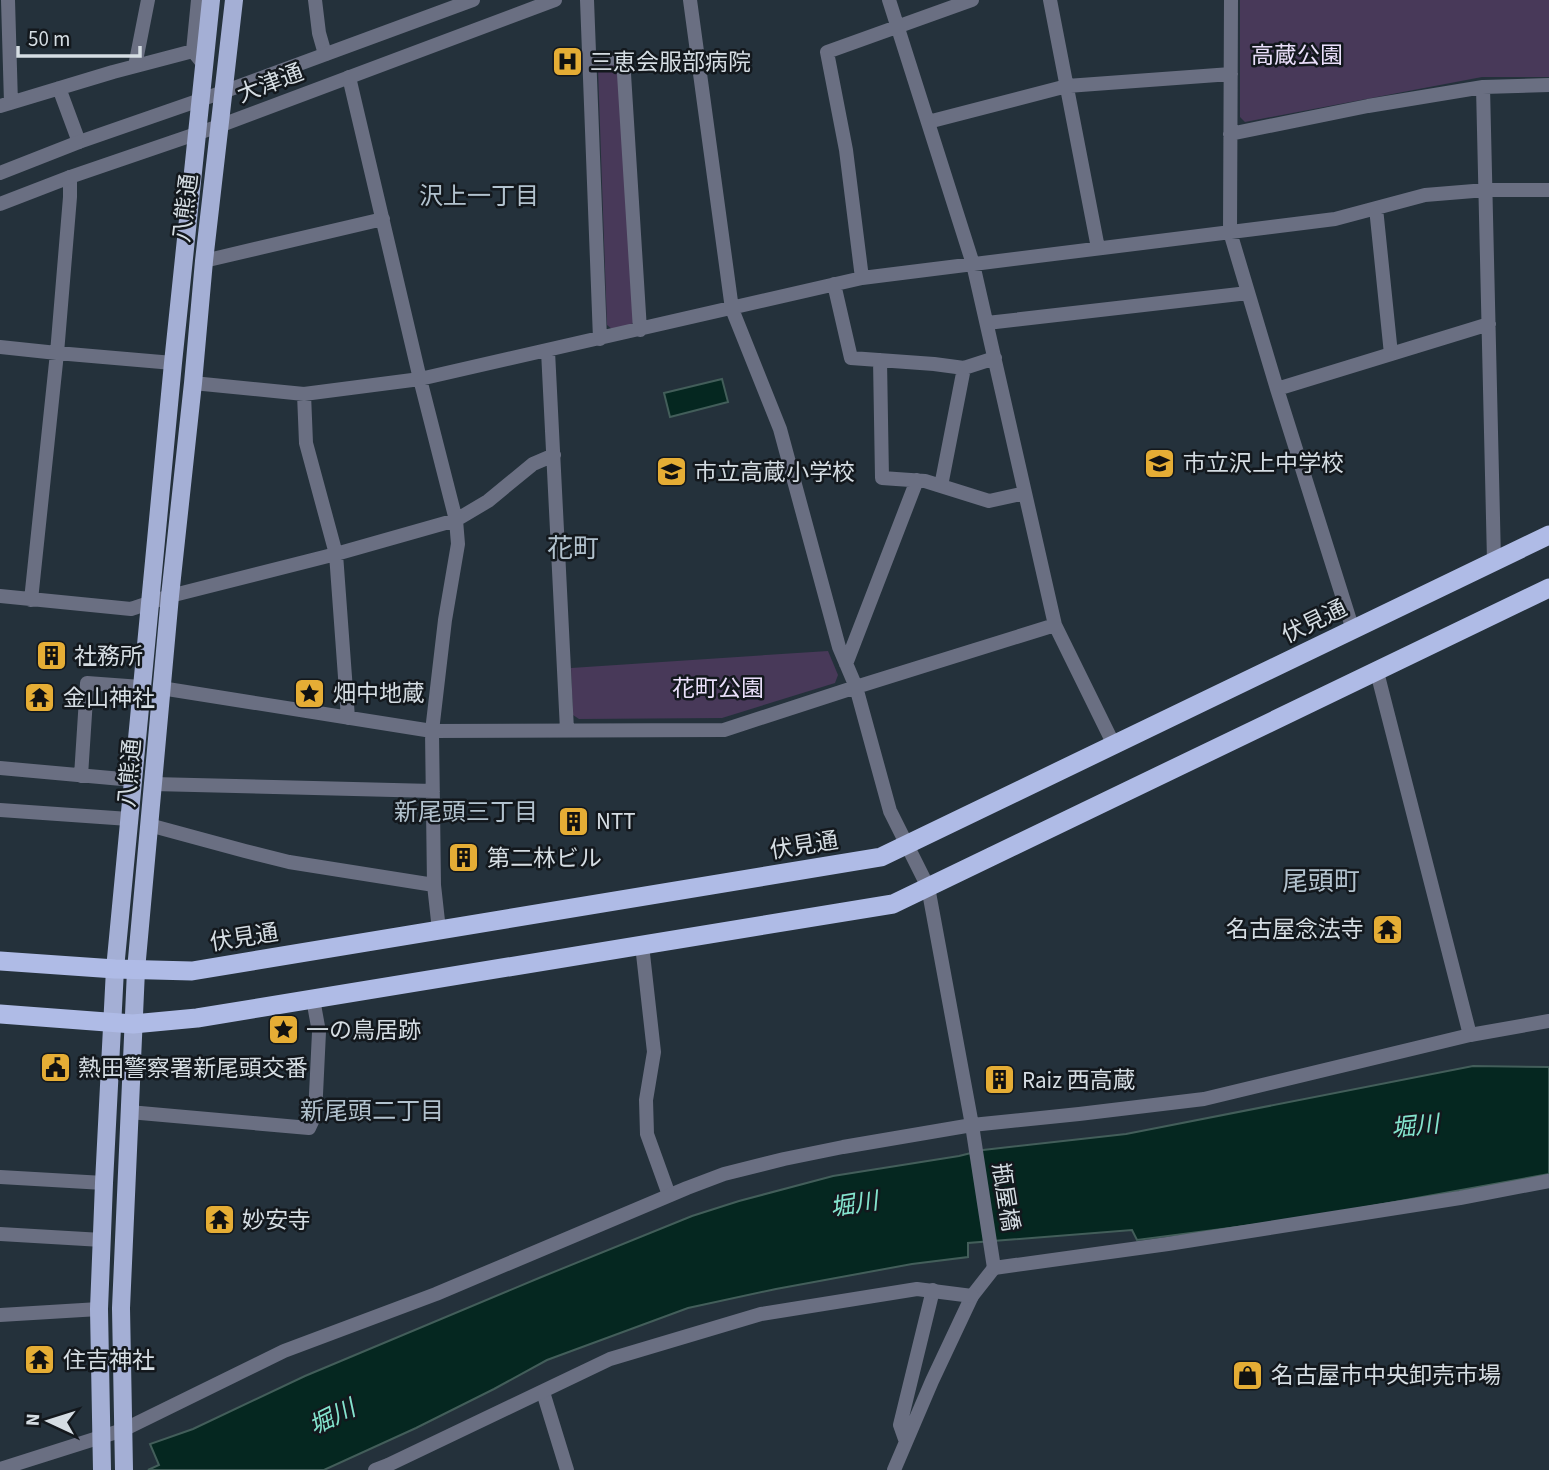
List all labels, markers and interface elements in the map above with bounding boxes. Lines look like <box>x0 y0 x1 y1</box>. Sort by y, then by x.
scale bar <box>18 14 140 58</box>
text: 50 m <box>28 24 70 54</box>
park label: 高蔵公園 <box>1251 39 1343 72</box>
hospital icon: 三恵会服部病院 <box>550 45 584 79</box>
place label: 三恵会服部病院 <box>590 46 751 79</box>
street label: 大津通 <box>232 56 308 111</box>
street label: 八熊通 <box>165 172 206 244</box>
district label: 沢上一丁目 <box>419 179 539 214</box>
school or university icon: 市立沢上中学校 <box>1143 446 1177 480</box>
place label: 市立沢上中学校 <box>1183 447 1344 480</box>
school or university icon: 市立高蔵小学校 <box>654 455 688 489</box>
place label: 市立高蔵小学校 <box>694 456 855 489</box>
district label: 花町 <box>547 530 599 567</box>
street label: 伏見通 <box>1276 591 1352 651</box>
building icon: 社務所 <box>34 639 68 673</box>
place label: 社務所 <box>74 640 143 673</box>
park label: 花町公園 <box>672 672 764 705</box>
place icon: 畑中地蔵 <box>293 676 327 710</box>
place label: 畑中地蔵 <box>333 677 425 710</box>
temple icon: 金山神社 <box>23 681 57 715</box>
place label: 金山神社 <box>63 682 155 715</box>
street label: 八熊通 <box>110 737 149 809</box>
district label: 新尾頭三丁目 <box>394 795 538 830</box>
building icon: NTT <box>556 804 590 838</box>
place label: NTT <box>596 805 636 838</box>
street label: 伏見通 <box>767 824 841 867</box>
building icon: 第二林ビル <box>447 841 481 875</box>
place label: 第二林ビル <box>487 842 602 875</box>
district label: 尾頭町 <box>1282 863 1360 900</box>
temple icon: 名古屋念法寺 <box>1370 912 1404 946</box>
place label: 名古屋念法寺 <box>1226 913 1364 946</box>
street label: 伏見通 <box>207 916 281 959</box>
place icon: 一の鳥居跡 <box>266 1013 300 1047</box>
place label: 一の鳥居跡 <box>306 1014 421 1047</box>
public building icon: 熱田警察署新尾頭交番 <box>38 1051 72 1085</box>
place label: 熱田警察署新尾頭交番 <box>78 1052 308 1085</box>
building icon: Raiz 西高蔵 <box>982 1063 1016 1097</box>
place label: Raiz 西高蔵 <box>1022 1064 1136 1097</box>
district label: 新尾頭二丁目 <box>300 1094 444 1129</box>
water label: 堀川 <box>1389 1106 1444 1146</box>
street label: 瓶屋橋 <box>984 1160 1027 1234</box>
water label: 堀川 <box>828 1183 883 1226</box>
temple icon: 妙安寺 <box>202 1203 236 1237</box>
place label: 妙安寺 <box>242 1204 311 1237</box>
temple icon: 住吉神社 <box>23 1343 57 1377</box>
place label: 住吉神社 <box>63 1344 155 1377</box>
shop icon: 名古屋市中央卸売市場 <box>1231 1358 1265 1392</box>
place label: 名古屋市中央卸売市場 <box>1271 1359 1501 1392</box>
north arrow <box>14 1386 84 1456</box>
water label: 堀川 <box>303 1390 364 1444</box>
text: N <box>20 1413 47 1427</box>

